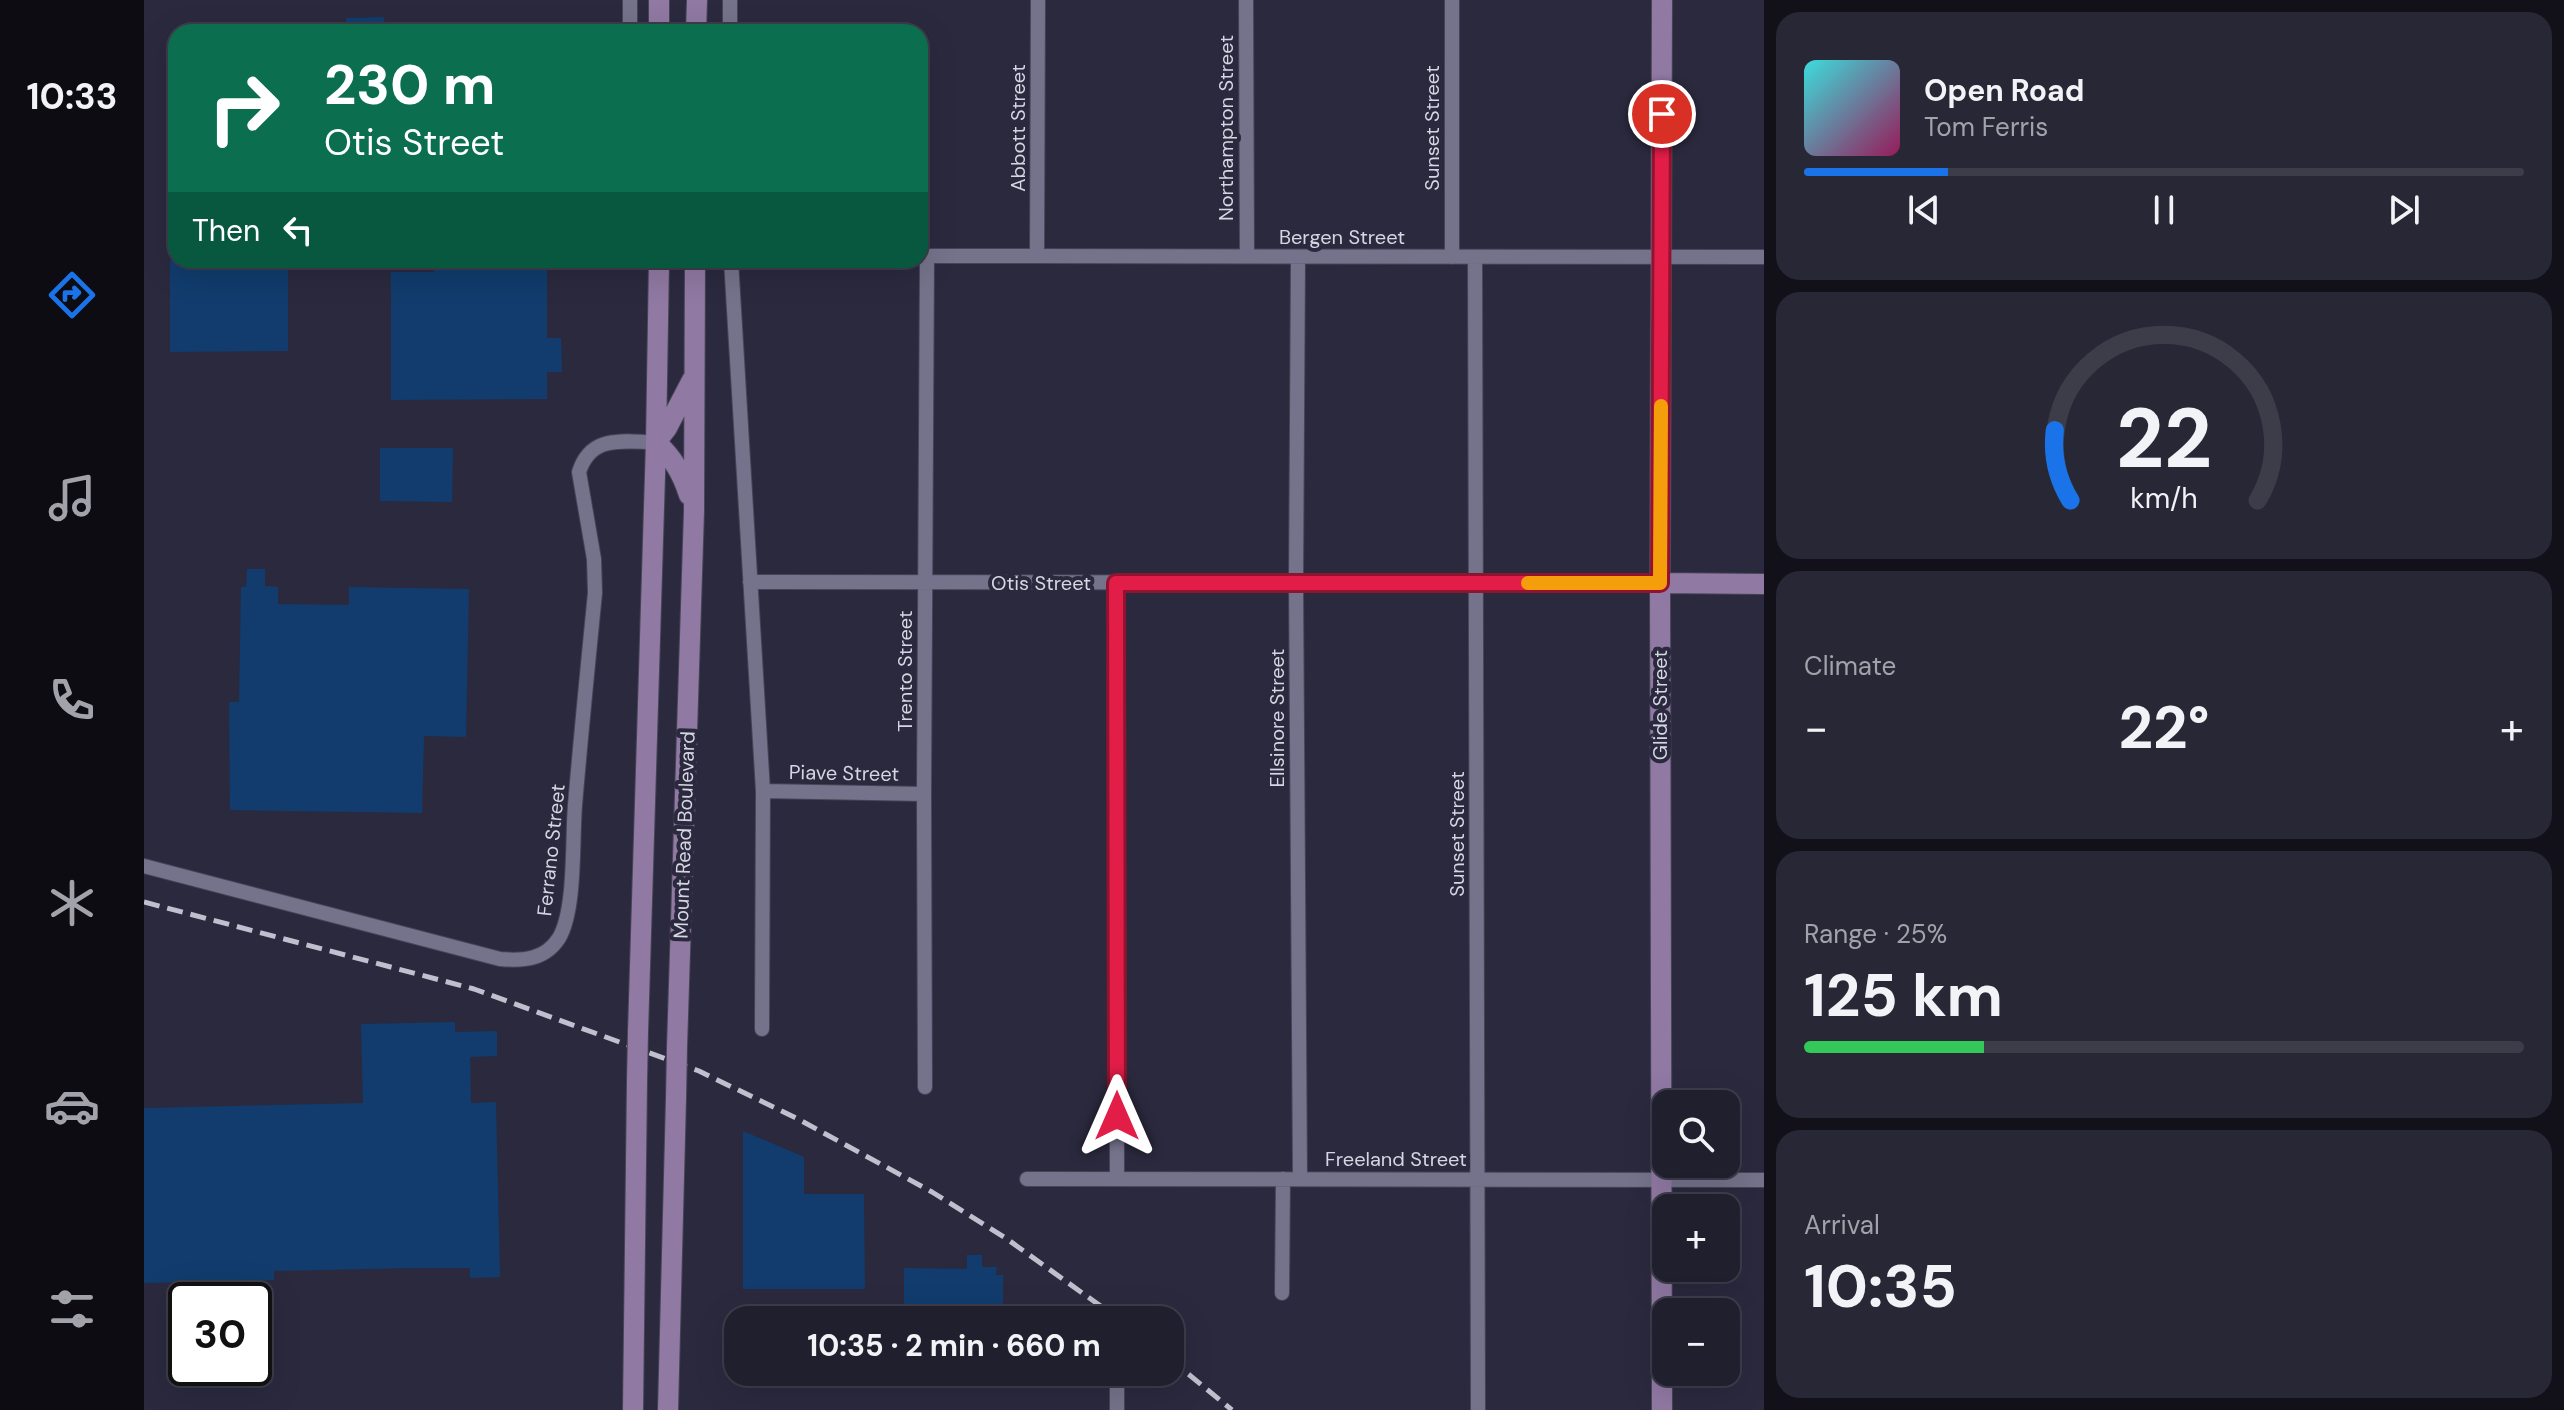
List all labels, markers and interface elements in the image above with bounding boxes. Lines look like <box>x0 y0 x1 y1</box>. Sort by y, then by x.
street label: Northampton Street <box>1213 35 1239 221</box>
text: 230 m <box>324 48 495 121</box>
icon: right <box>192 56 296 160</box>
street label: Abbott Street <box>1005 64 1031 192</box>
street label: Sunset Street <box>1419 65 1445 191</box>
text: Open Road <box>1924 71 2084 110</box>
text: 10:33 <box>26 73 118 120</box>
pin <box>1628 80 1696 148</box>
icon: arrive <box>1640 92 1684 136</box>
text: Tom Ferris <box>1924 110 2048 144</box>
text: Otis Street <box>324 119 504 166</box>
icon: previous <box>1902 188 1946 232</box>
icon: pause <box>2142 188 2186 232</box>
icon: next <box>2382 188 2426 232</box>
icon: left <box>276 208 320 252</box>
text: Then <box>192 211 260 250</box>
street label: Bergen Street <box>1279 224 1405 250</box>
icon: directions <box>44 267 100 323</box>
text: 22 <box>2116 384 2212 493</box>
icon: music <box>44 470 100 526</box>
text: km/h <box>2130 481 2198 518</box>
street label: Otis Street <box>991 570 1091 596</box>
street label: Trento Street <box>892 610 918 732</box>
street label: Ellsinore Street <box>1264 648 1290 787</box>
text: Climate <box>1804 649 1896 683</box>
street label: Glide Street <box>1647 650 1673 760</box>
icon: phone <box>44 672 100 728</box>
text: 22° <box>2118 688 2210 767</box>
text: − <box>1804 699 1828 757</box>
text: + <box>2500 699 2524 757</box>
street label: Mount Read Boulevard <box>667 731 701 939</box>
street label: Piave Street <box>789 759 900 787</box>
street label: Sunset Street <box>1444 771 1470 897</box>
street label: Ferrano Street <box>531 783 571 917</box>
icon: climate <box>44 875 100 931</box>
text: Range · 25% <box>1804 917 1947 951</box>
text: 125 km <box>1804 956 2003 1035</box>
position arrow <box>1075 1074 1159 1158</box>
icon: car <box>44 1078 100 1134</box>
map controls <box>1652 1090 1740 1386</box>
button: search <box>1652 1090 1740 1178</box>
street label: Freeland Street <box>1325 1146 1467 1172</box>
button: + <box>1652 1194 1740 1282</box>
text: Arrival <box>1804 1208 1880 1242</box>
text: 10:35 <box>1804 1247 1957 1326</box>
icon: filters <box>44 1281 100 1337</box>
speed limit sign: 30 <box>168 1282 272 1386</box>
button: − <box>1652 1298 1740 1386</box>
text: 10:35 · 2 min · 660 m <box>807 1326 1101 1365</box>

